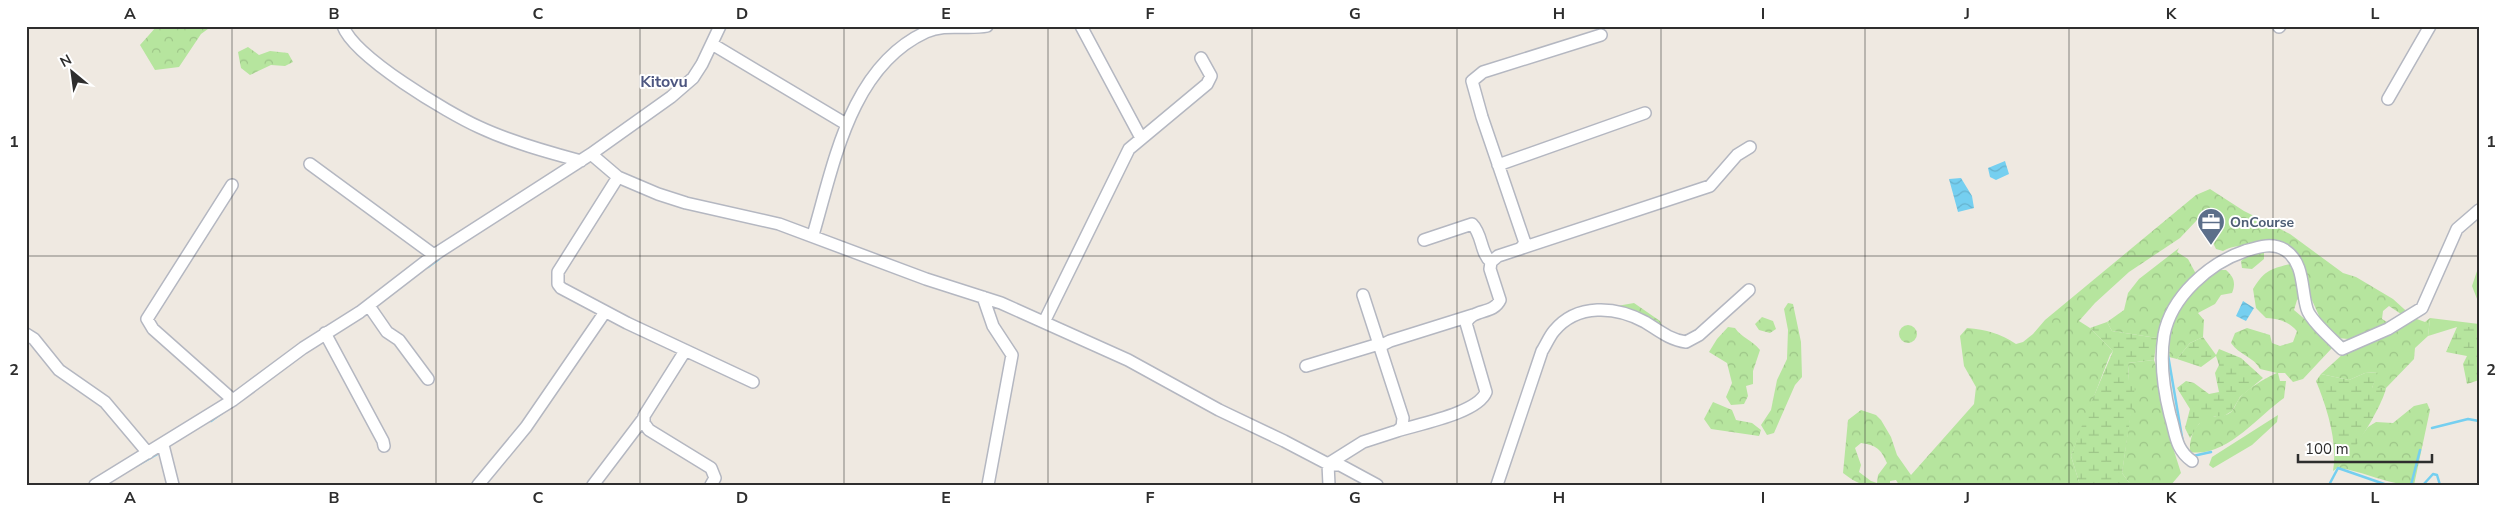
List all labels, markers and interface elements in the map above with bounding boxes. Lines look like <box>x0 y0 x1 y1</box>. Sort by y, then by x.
text: A <box>124 3 136 25</box>
text: B <box>328 3 340 25</box>
text: C <box>533 3 544 25</box>
text: D <box>736 3 748 25</box>
text: E <box>941 3 951 25</box>
text: F <box>1146 3 1155 25</box>
text: G <box>1349 3 1361 25</box>
text: H <box>1553 3 1565 25</box>
text: I <box>1761 3 1765 25</box>
text: J <box>1963 3 1970 25</box>
text: K <box>2166 3 2178 25</box>
text: L <box>2371 3 2380 25</box>
north arrow <box>48 48 98 98</box>
text: N <box>57 50 75 72</box>
district label: Kitovu <box>640 71 688 93</box>
text: 1 <box>9 131 19 153</box>
text: 1 <box>2486 131 2496 153</box>
office icon: OnCourse <box>2196 207 2226 246</box>
place label: OnCourse <box>2230 213 2295 232</box>
text: 2 <box>9 359 19 381</box>
text: 2 <box>2486 359 2496 381</box>
scale bar <box>2298 431 2431 463</box>
text: 100 m <box>2305 439 2349 459</box>
text: A <box>124 487 136 509</box>
text: B <box>328 487 340 509</box>
text: C <box>533 487 544 509</box>
text: D <box>736 487 748 509</box>
text: E <box>941 487 951 509</box>
text: F <box>1146 487 1155 509</box>
text: G <box>1349 487 1361 509</box>
text: H <box>1553 487 1565 509</box>
text: I <box>1761 487 1765 509</box>
text: J <box>1963 487 1970 509</box>
text: K <box>2166 487 2178 509</box>
text: L <box>2371 487 2380 509</box>

